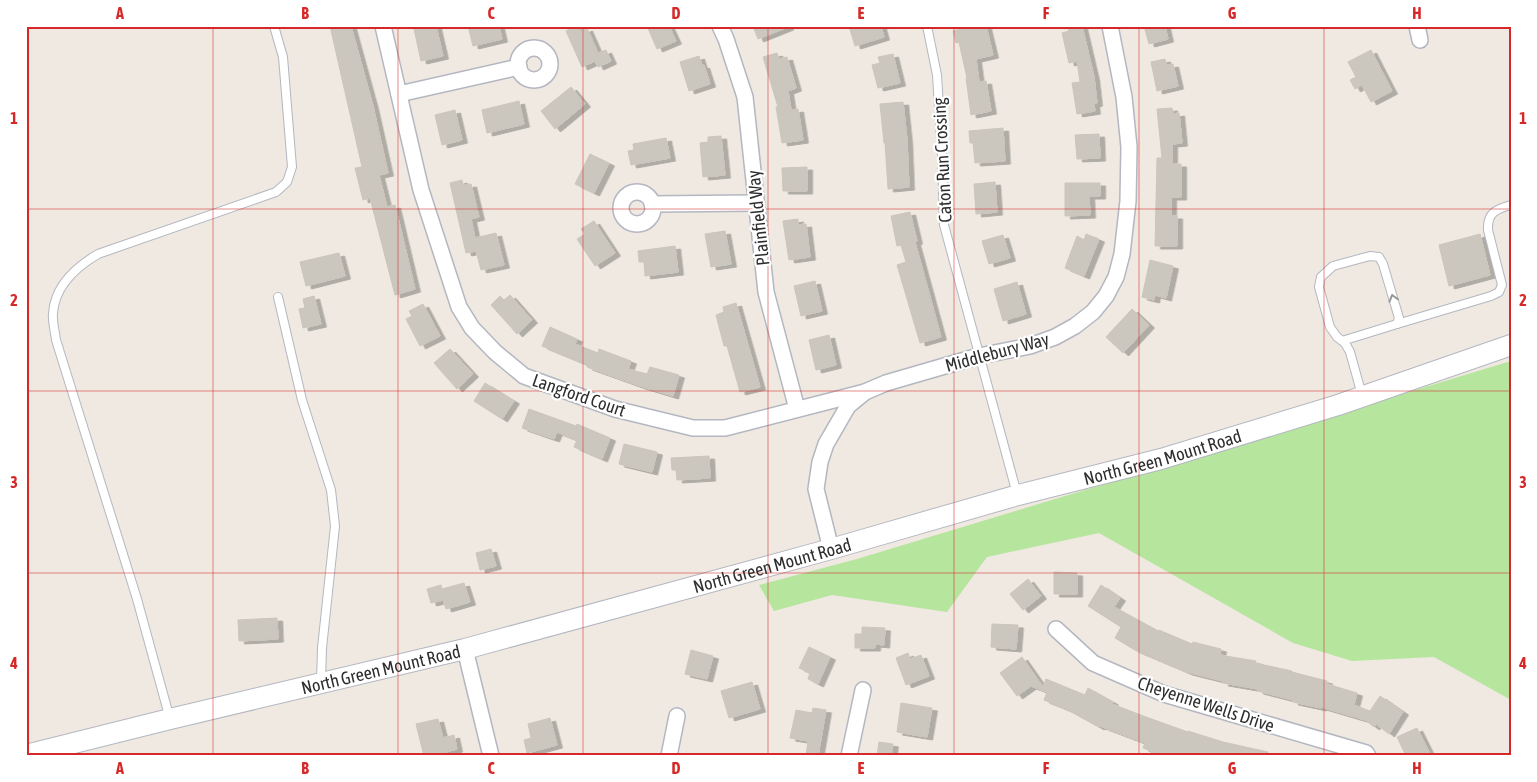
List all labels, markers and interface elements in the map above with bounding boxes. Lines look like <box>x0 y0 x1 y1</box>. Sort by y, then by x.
text: A <box>115 4 124 22</box>
text: B <box>301 4 309 22</box>
text: C <box>487 4 495 22</box>
text: D <box>672 4 681 22</box>
text: E <box>858 4 865 22</box>
text: F <box>1043 4 1050 22</box>
text: G <box>1228 4 1237 22</box>
text: H <box>1412 4 1422 22</box>
street label: Caton Run Crossing <box>928 97 956 223</box>
text: 1 <box>10 109 18 127</box>
text: 1 <box>1519 109 1527 127</box>
street label: Plainfield Way <box>743 169 773 267</box>
text: 2 <box>10 291 18 309</box>
text: 2 <box>1519 291 1527 309</box>
one-way arrow <box>1388 294 1399 303</box>
street label: Middlebury Way <box>943 328 1051 376</box>
street label: Langford Court <box>530 369 628 421</box>
street label: North Green Mount Road <box>1081 425 1244 489</box>
text: 3 <box>10 473 18 491</box>
text: 3 <box>1519 473 1527 491</box>
street label: North Green Mount Road <box>691 533 854 597</box>
street label: North Green Mount Road <box>299 640 462 698</box>
text: 4 <box>9 654 18 672</box>
text: 4 <box>1518 654 1527 672</box>
street label: Cheyenne Wells Drive <box>1135 672 1277 736</box>
text: A <box>115 759 124 777</box>
text: B <box>301 759 309 777</box>
text: C <box>487 759 495 777</box>
text: D <box>672 759 681 777</box>
text: E <box>858 759 865 777</box>
text: F <box>1043 759 1050 777</box>
text: G <box>1228 759 1237 777</box>
text: H <box>1412 759 1422 777</box>

